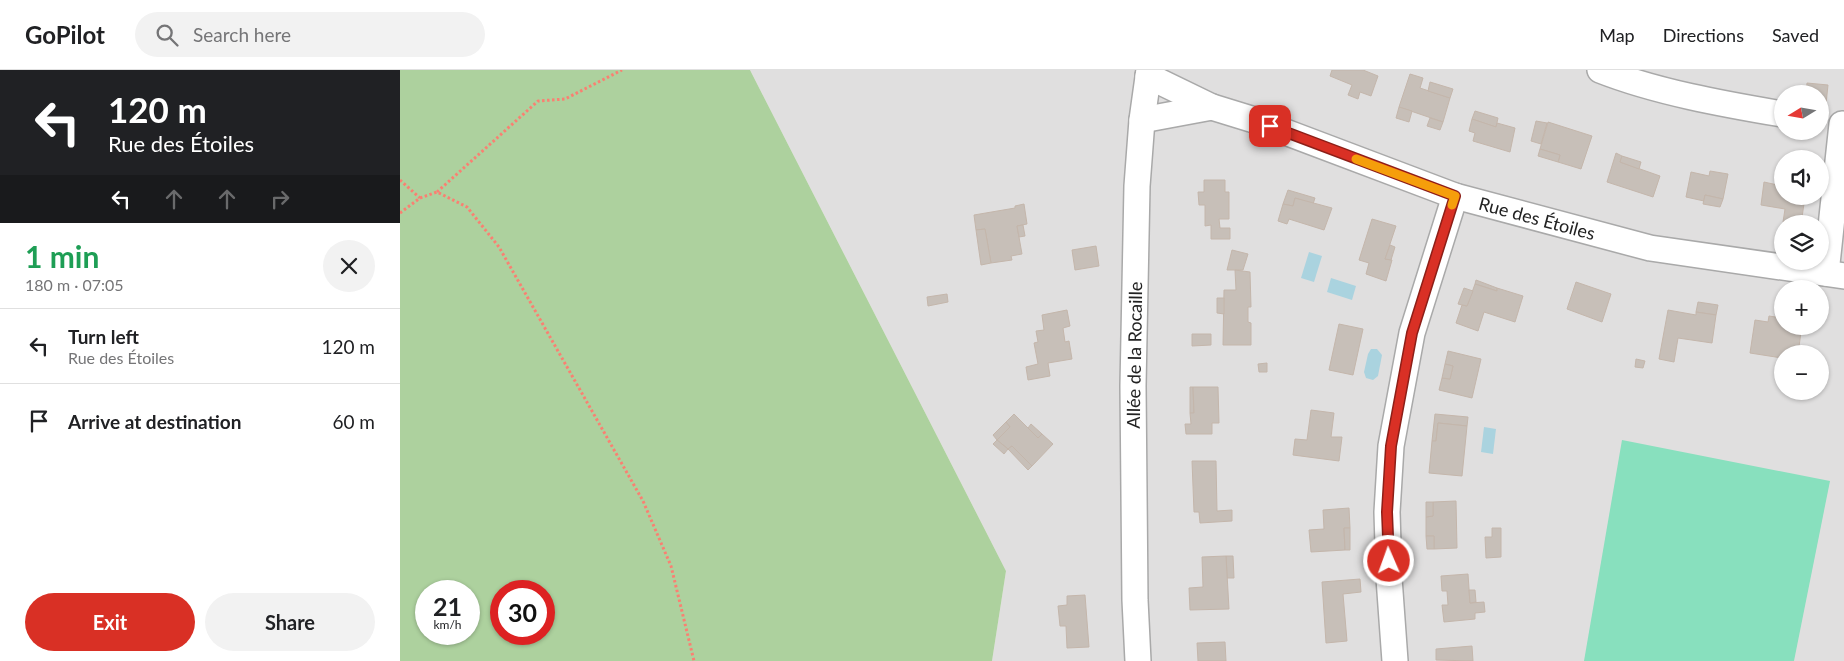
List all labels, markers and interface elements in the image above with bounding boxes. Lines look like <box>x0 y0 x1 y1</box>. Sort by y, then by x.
search box <box>135 12 485 57</box>
text: GoPilot <box>25 20 105 49</box>
icon: search <box>153 21 181 49</box>
text: Search here <box>193 23 291 46</box>
text: Map <box>1599 24 1635 46</box>
text: Directions <box>1663 24 1744 46</box>
text: Saved <box>1772 24 1819 46</box>
north arrow <box>1774 85 1829 140</box>
map controls <box>1774 85 1829 400</box>
text: 120 m <box>108 88 207 130</box>
icon: left <box>25 90 90 155</box>
pin <box>1249 105 1291 147</box>
icon: arrive <box>1256 112 1284 140</box>
text: Rue des Étoiles <box>108 130 254 157</box>
button: sound <box>1774 150 1829 205</box>
icon: left <box>107 185 135 213</box>
icon: ahead <box>160 185 188 213</box>
icon: ahead <box>213 185 241 213</box>
icon: right <box>266 185 294 213</box>
street label: Rue des Étoiles <box>1476 192 1598 244</box>
button: layers <box>1774 215 1829 270</box>
text: 1 min <box>25 238 99 274</box>
button: close <box>323 240 375 292</box>
text: 180 m · 07:05 <box>25 275 124 294</box>
button: + <box>1774 280 1829 335</box>
street label: Allée de la Rocaille <box>1122 281 1146 429</box>
text: Turn left <box>68 325 139 348</box>
icon: left <box>25 332 53 360</box>
text: 120 m <box>321 335 375 358</box>
button: − <box>1774 345 1829 400</box>
text: Rue des Étoiles <box>68 348 174 367</box>
icon: arrive <box>25 407 53 435</box>
text: Arrive at destination <box>68 410 241 433</box>
text: 60 m <box>332 410 375 433</box>
position arrow <box>1362 534 1414 586</box>
speed limit sign: 30 <box>490 580 555 645</box>
text: 21 <box>433 591 462 621</box>
button: Exit <box>25 593 195 651</box>
button: Share <box>205 593 375 651</box>
text: km/h <box>433 617 462 632</box>

